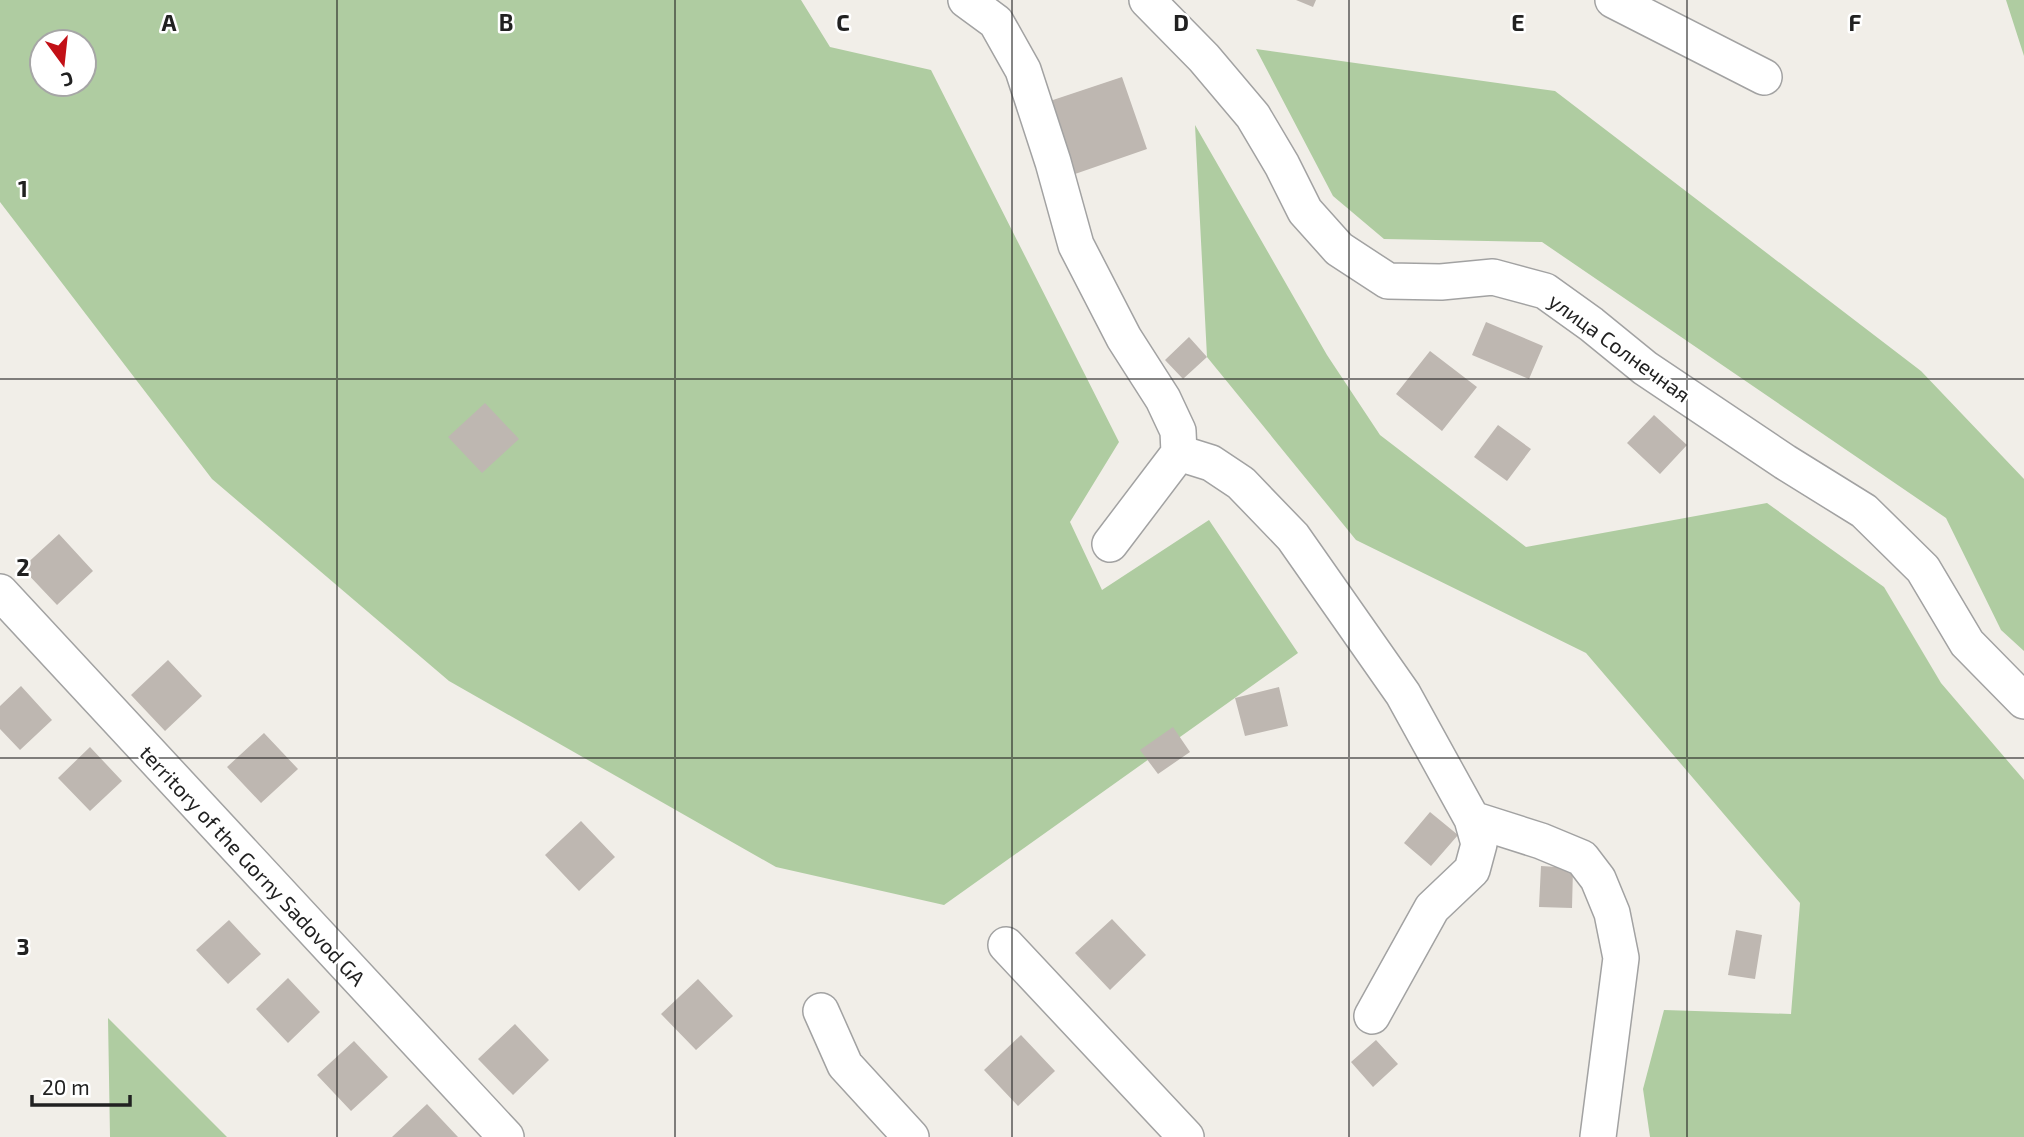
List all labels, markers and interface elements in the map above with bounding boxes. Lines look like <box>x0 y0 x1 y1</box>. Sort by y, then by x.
text: A <box>161 8 177 36</box>
text: B <box>499 8 513 36</box>
text: C <box>836 8 850 36</box>
text: D <box>1173 8 1189 36</box>
text: E <box>1511 8 1525 36</box>
text: F <box>1849 8 1862 36</box>
north arrow <box>28 28 98 98</box>
text: С <box>59 67 76 92</box>
text: 1 <box>18 174 28 202</box>
street label: улица Солнечная <box>1544 287 1696 408</box>
text: 2 <box>16 553 30 581</box>
street label: territory of the Gorny Sadovod GA <box>135 740 371 990</box>
text: 3 <box>16 932 30 960</box>
scale bar <box>32 1064 130 1108</box>
text: 20 m <box>42 1074 90 1099</box>

